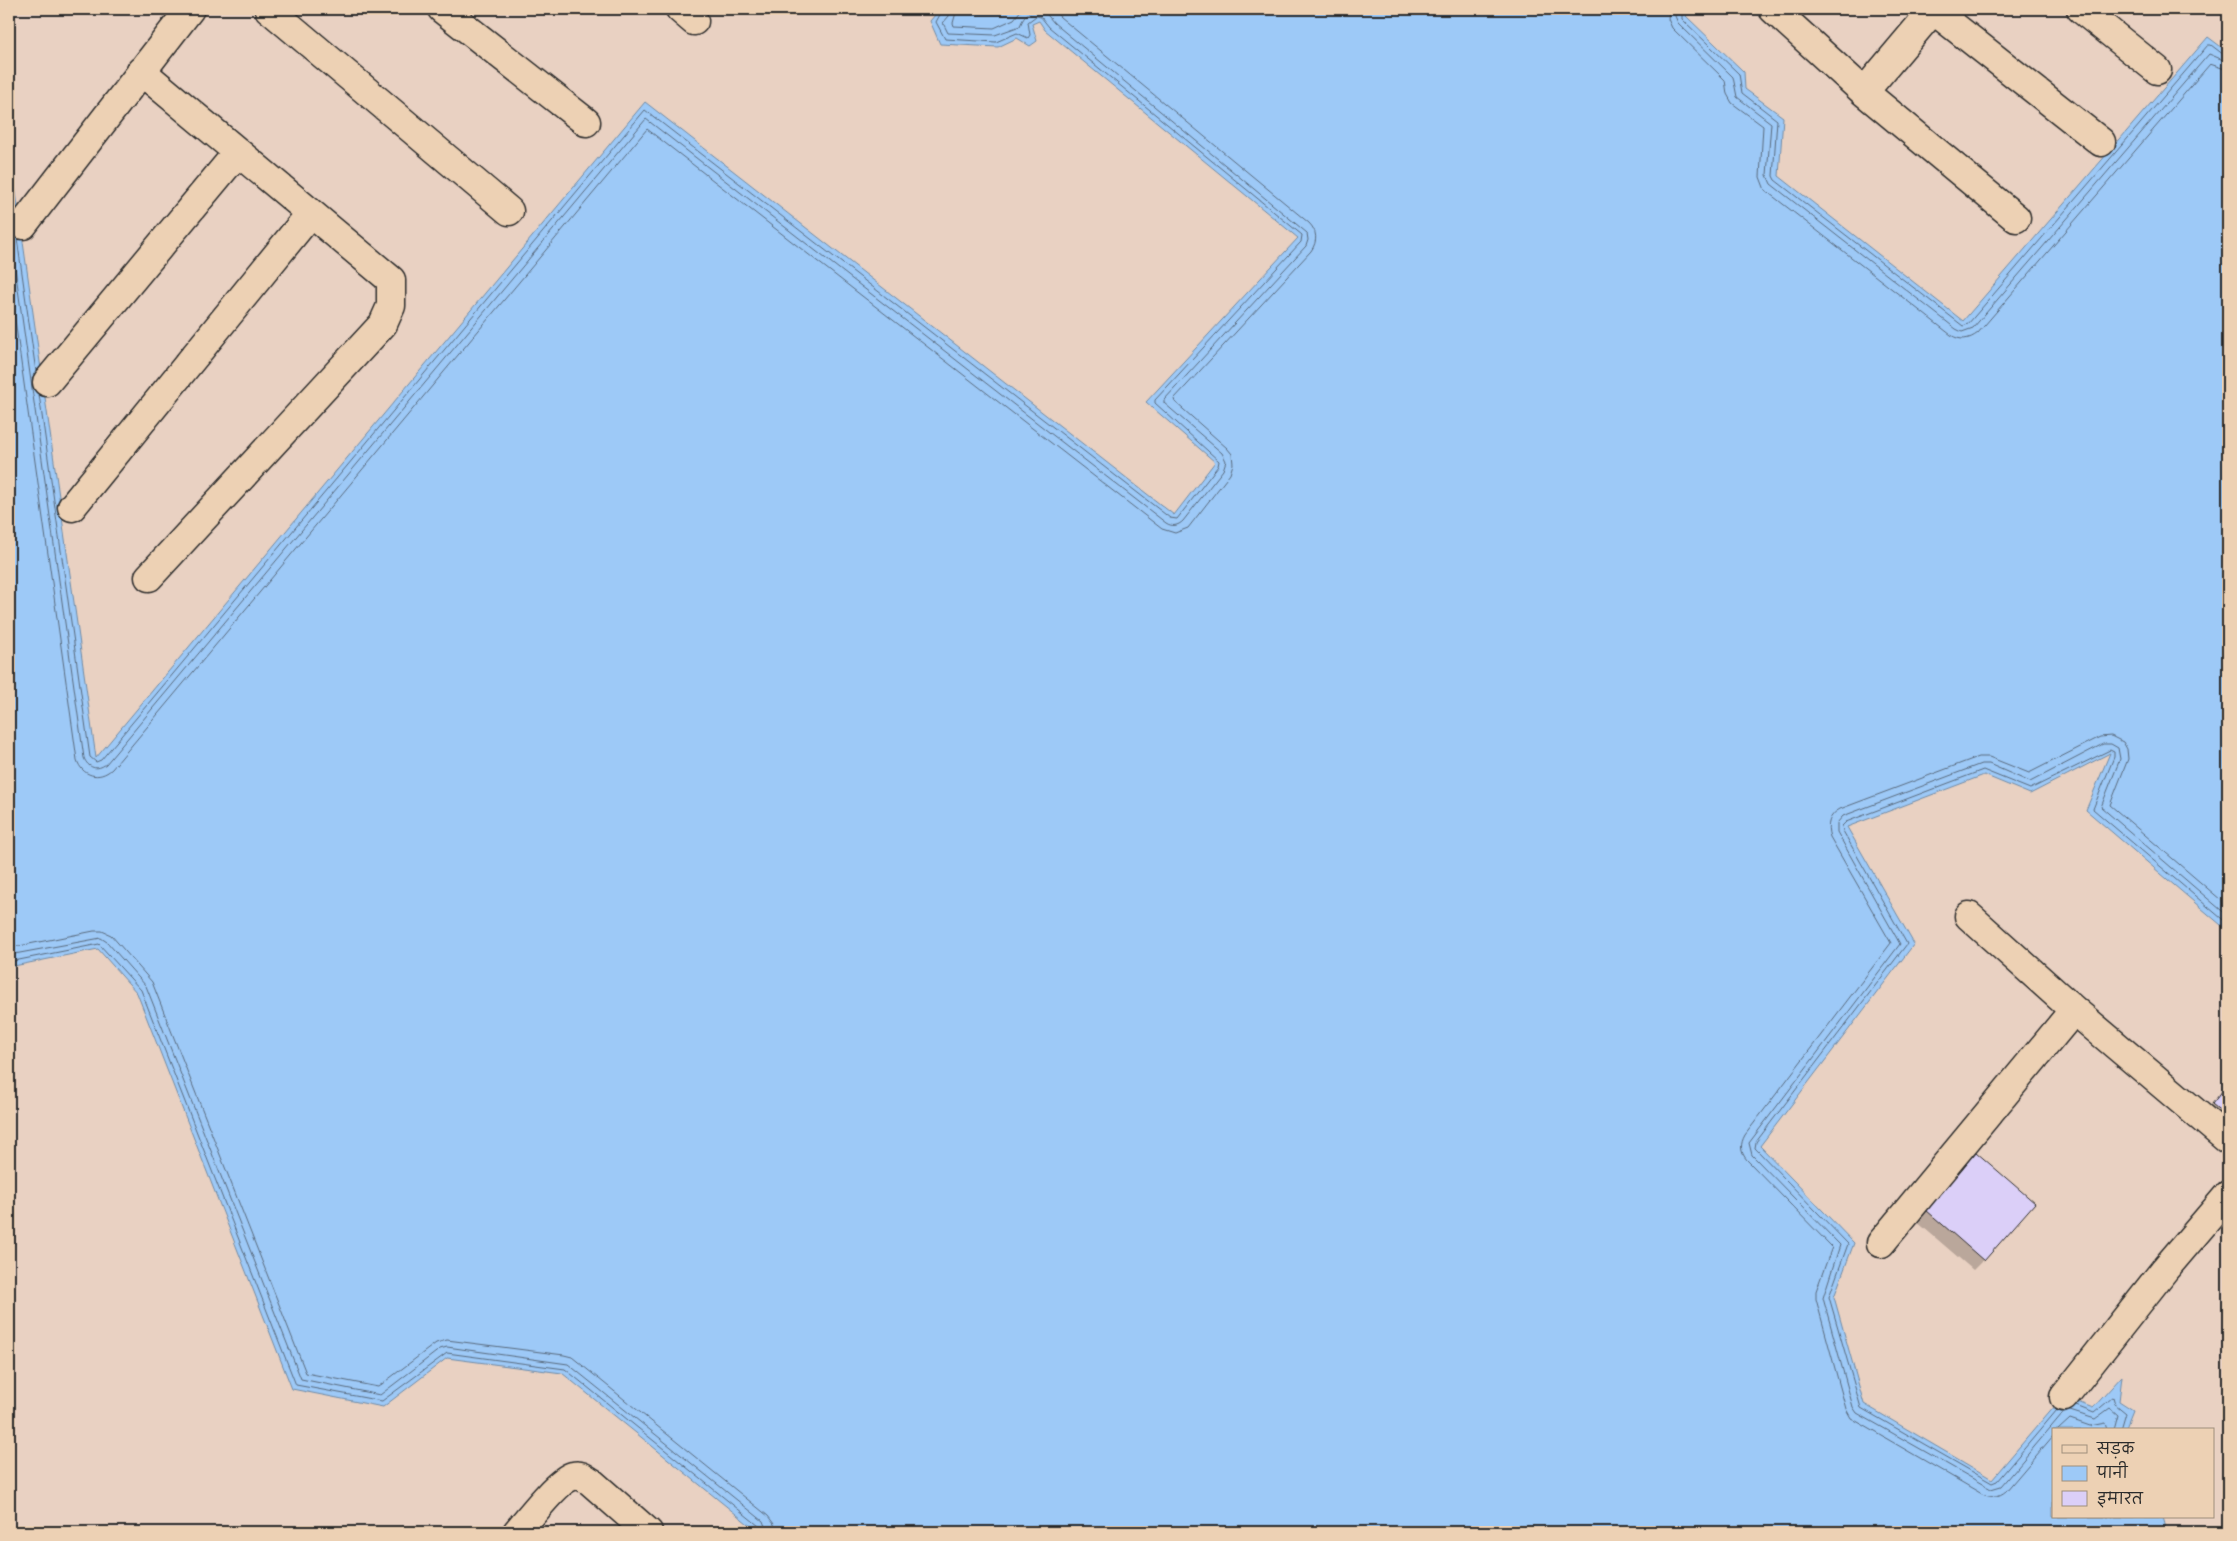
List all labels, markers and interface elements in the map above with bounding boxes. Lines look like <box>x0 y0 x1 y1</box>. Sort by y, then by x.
legend <box>2052 1428 2214 1518</box>
text: सड़क <box>2096 1442 2135 1460</box>
text: पानी <box>2096 1461 2129 1484</box>
text: इमारत <box>2097 1491 2144 1510</box>

